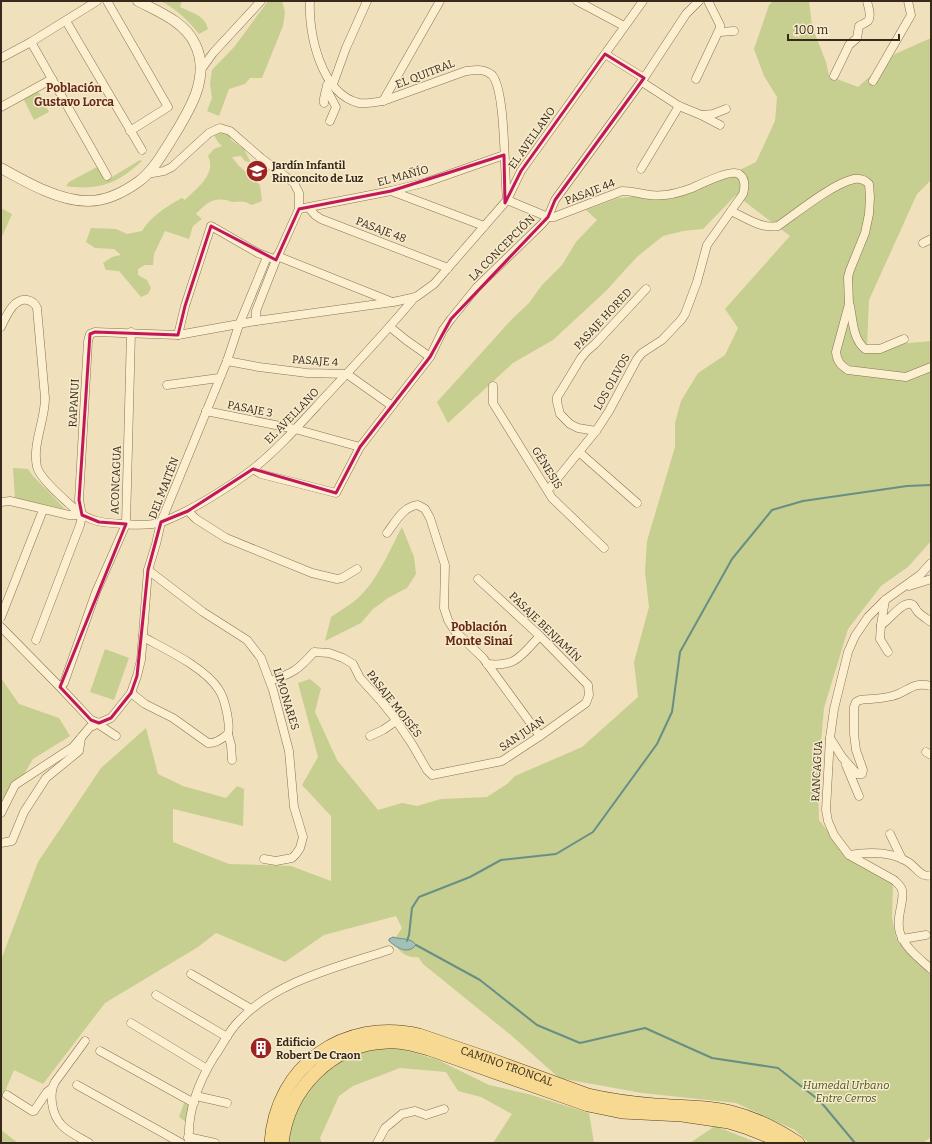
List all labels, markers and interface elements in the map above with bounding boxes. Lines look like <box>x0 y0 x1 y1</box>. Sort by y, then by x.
scale bar <box>788 16 899 42</box>
text: 100 m <box>794 23 829 37</box>
street label: EL QUITRAL <box>394 57 456 91</box>
district label: Población Gustavo Lorca <box>34 81 114 109</box>
street label: EL AVELLANO <box>506 105 558 171</box>
school or university icon: Jardín Infantil Rinconcito de Luz <box>244 158 270 184</box>
place label: Jardín Infantil Rinconcito de Luz <box>271 159 364 185</box>
street label: EL MAÑÍO <box>376 162 430 189</box>
street label: PASAJE 44 <box>563 176 617 208</box>
street label: LA CONCEPCIÓN <box>466 211 538 284</box>
street label: PASAJE 48 <box>354 214 408 246</box>
street label: PASAJE HORED <box>571 286 635 352</box>
street label: LOS OLIVOS <box>591 352 633 412</box>
street label: PASAJE 4 <box>291 353 339 369</box>
street label: RAPANUI <box>66 378 82 428</box>
street label: EL AVELLANO <box>262 385 322 447</box>
street label: PASAJE 3 <box>226 398 274 420</box>
street label: GÉNESIS <box>529 444 566 491</box>
street label: ACONCAGUA <box>108 445 124 515</box>
street label: DEL MAITÉN <box>145 455 182 521</box>
street label: PASAJE BENJAMÍN <box>506 589 585 665</box>
district label: Población Monte Sinaí <box>445 620 513 648</box>
street label: LIMONARES <box>270 666 302 732</box>
street label: PASAJE MOISÉS <box>364 667 425 740</box>
street label: SAN JUAN <box>497 714 547 754</box>
street label: RANCAGUA <box>809 740 825 802</box>
building icon: Edificio Robert De Craon <box>248 1035 274 1061</box>
place label: Edificio Robert De Craon <box>276 1036 361 1062</box>
street label: CAMINO TRONCAL <box>459 1043 555 1088</box>
park label: Humedal Urbano Entre Cerros <box>803 1079 889 1105</box>

